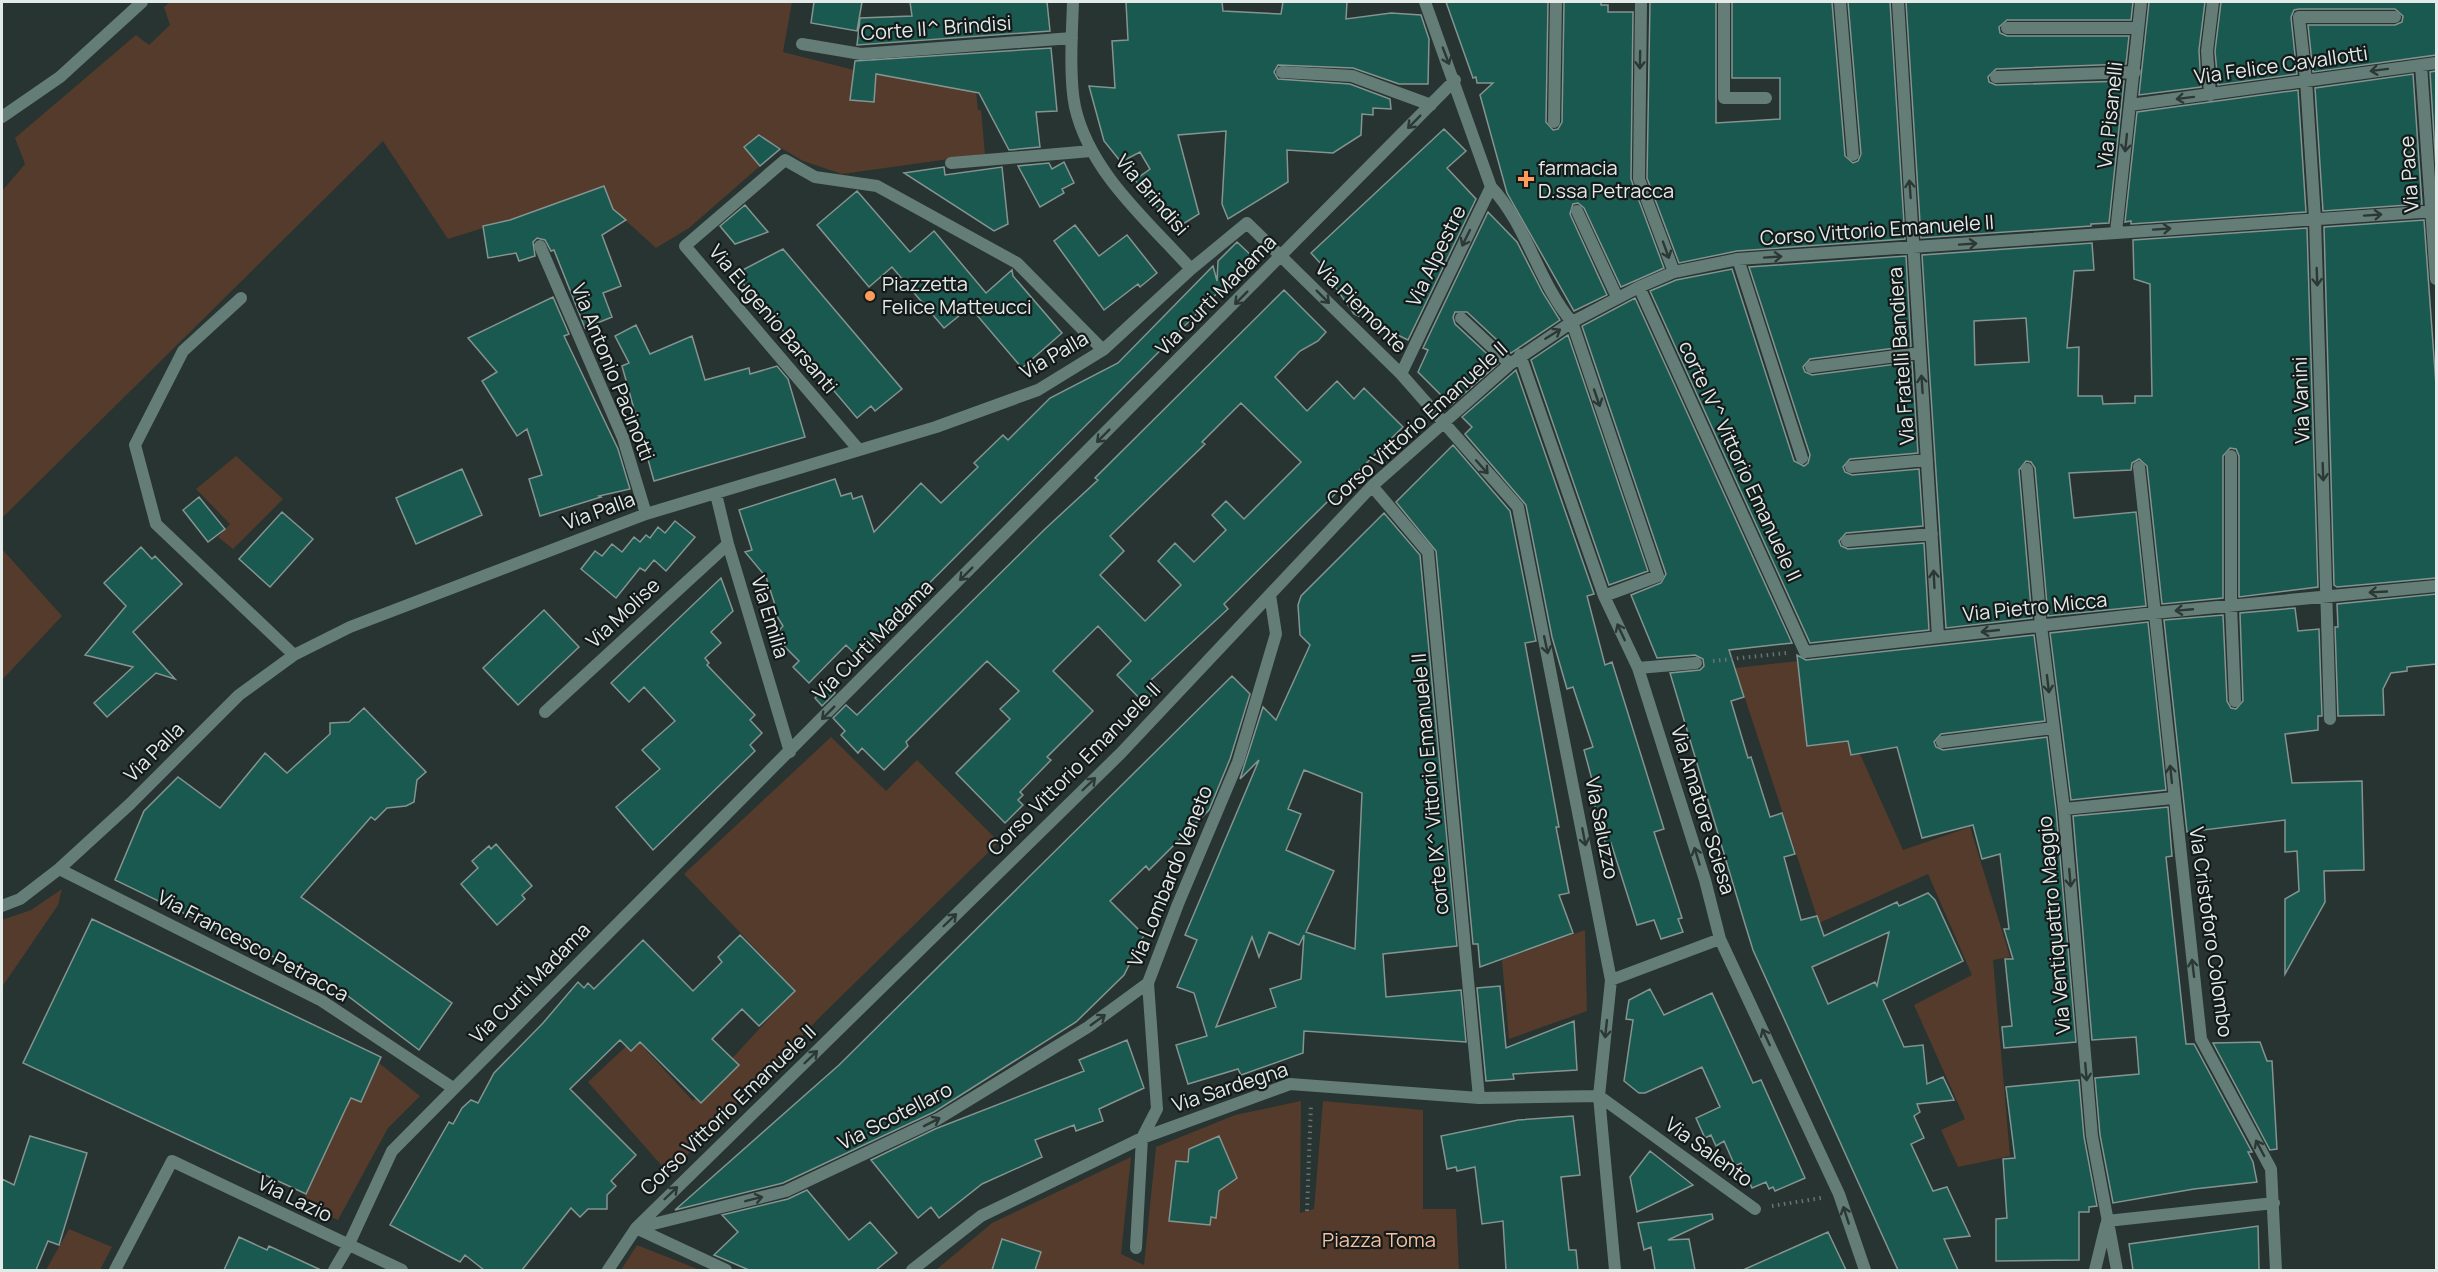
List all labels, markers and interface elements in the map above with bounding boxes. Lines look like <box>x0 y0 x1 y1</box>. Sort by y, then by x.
street label: Corte II^ Brindisi <box>860 9 1012 46</box>
street label: Via Felice Cavallotti <box>2192 39 2369 90</box>
one-way arrow <box>1441 46 1452 65</box>
one-way arrow <box>1634 49 1646 69</box>
street label: Via Pisanelli <box>2090 60 2129 170</box>
one-way arrow <box>2369 65 2389 76</box>
one-way arrow <box>2176 93 2196 104</box>
one-way arrow <box>1407 114 1422 129</box>
one-way arrow <box>2120 133 2131 153</box>
street label: Via Pace <box>2392 135 2425 213</box>
street label: Via Brindisi <box>1110 148 1195 241</box>
place label: farmacia D.ssa Petracca <box>1538 154 1674 204</box>
marker: farmacia D.ssa Petracca <box>1519 172 1533 186</box>
one-way arrow <box>1905 180 1916 200</box>
street label: Via Alpestre <box>1399 201 1472 311</box>
street label: Corso Vittorio Emanuele II <box>1759 208 1995 251</box>
one-way arrow <box>2363 209 2383 220</box>
one-way arrow <box>2152 223 2172 234</box>
street label: Via Curti Madama <box>1149 228 1282 361</box>
one-way arrow <box>1460 229 1472 247</box>
street label: Via Eugenio Barsanti <box>703 238 844 399</box>
one-way arrow <box>1957 238 1977 249</box>
one-way arrow <box>1661 240 1672 259</box>
one-way arrow <box>1763 251 1783 262</box>
street label: Via Piemonte <box>1310 255 1413 358</box>
street label: Via Fratelli Bandiera <box>1881 266 1920 446</box>
one-way arrow <box>2311 267 2323 287</box>
place label: Piazzetta Felice Matteucci <box>882 270 1032 320</box>
street label: Via Antonio Pacinotti <box>566 279 661 465</box>
marker: Piazzetta Felice Matteucci <box>863 289 877 303</box>
one-way arrow <box>1233 290 1248 305</box>
one-way arrow <box>1316 290 1331 305</box>
street label: Via Palla <box>1015 324 1093 385</box>
one-way arrow <box>1544 328 1561 340</box>
street label: Corso Vittorio Emanuele II <box>1320 335 1513 512</box>
street label: corte IV^ Vittorio Emanuele II <box>1673 336 1808 585</box>
street label: Via Vanini <box>2285 356 2316 444</box>
one-way arrow <box>1916 375 1927 395</box>
one-way arrow <box>1593 388 1604 407</box>
one-way arrow <box>1096 429 1110 444</box>
one-way arrow <box>1475 459 1489 474</box>
one-way arrow <box>2318 462 2329 482</box>
street label: Via Palla <box>559 485 639 536</box>
one-way arrow <box>958 567 973 582</box>
one-way arrow <box>1929 569 1940 589</box>
street label: Via Molise <box>580 572 665 654</box>
street label: Via Emilia <box>745 572 796 661</box>
street label: Via Curti Madama <box>806 573 939 706</box>
street label: Via Pietro Micca <box>1961 585 2109 628</box>
one-way arrow <box>2369 586 2389 597</box>
one-way arrow <box>2175 605 2195 616</box>
one-way arrow <box>1614 623 1626 641</box>
one-way arrow <box>1981 626 2001 637</box>
one-way arrow <box>1541 635 1552 655</box>
street label: corte IX^ Vittorio Emanuele II <box>1405 652 1454 916</box>
one-way arrow <box>2043 673 2054 693</box>
street label: Corso Vittorio Emanuele II <box>981 676 1166 861</box>
one-way arrow <box>821 705 836 720</box>
street label: Via Palla <box>118 716 190 788</box>
street label: Via Amatore Sciesa <box>1665 722 1742 898</box>
one-way arrow <box>2165 765 2176 785</box>
street label: Via Saluzzo <box>1579 774 1626 882</box>
one-way arrow <box>1082 777 1097 791</box>
street label: Via Lombardo Veneto <box>1121 781 1218 970</box>
street label: Via Ventiquattro Maggio <box>2031 815 2076 1035</box>
street label: Via Cristoforo Colombo <box>2183 825 2240 1039</box>
one-way arrow <box>1579 826 1590 846</box>
one-way arrow <box>1691 847 1702 866</box>
one-way arrow <box>2065 867 2076 887</box>
street label: Via Francesco Petracca <box>153 884 354 1008</box>
one-way arrow <box>942 913 957 928</box>
street label: Via Curti Madama <box>463 916 596 1049</box>
one-way arrow <box>2187 958 2198 978</box>
one-way arrow <box>1090 1013 1106 1026</box>
street label: Corso Vittorio Emanuele II <box>634 1018 821 1201</box>
one-way arrow <box>1600 1018 1611 1038</box>
one-way arrow <box>1760 1029 1772 1047</box>
one-way arrow <box>803 1050 818 1064</box>
street label: Via Sardegna <box>1168 1055 1291 1118</box>
one-way arrow <box>2081 1061 2092 1081</box>
street label: Via Scotellaro <box>833 1075 957 1156</box>
street label: Via Salento <box>1660 1111 1759 1193</box>
one-way arrow <box>923 1115 941 1127</box>
one-way arrow <box>2254 1139 2265 1157</box>
street label: Via Lazio <box>253 1169 337 1228</box>
one-way arrow <box>664 1186 679 1201</box>
one-way arrow <box>744 1193 763 1205</box>
one-way arrow <box>1840 1206 1851 1225</box>
park label: Piazza Toma <box>1322 1226 1436 1253</box>

